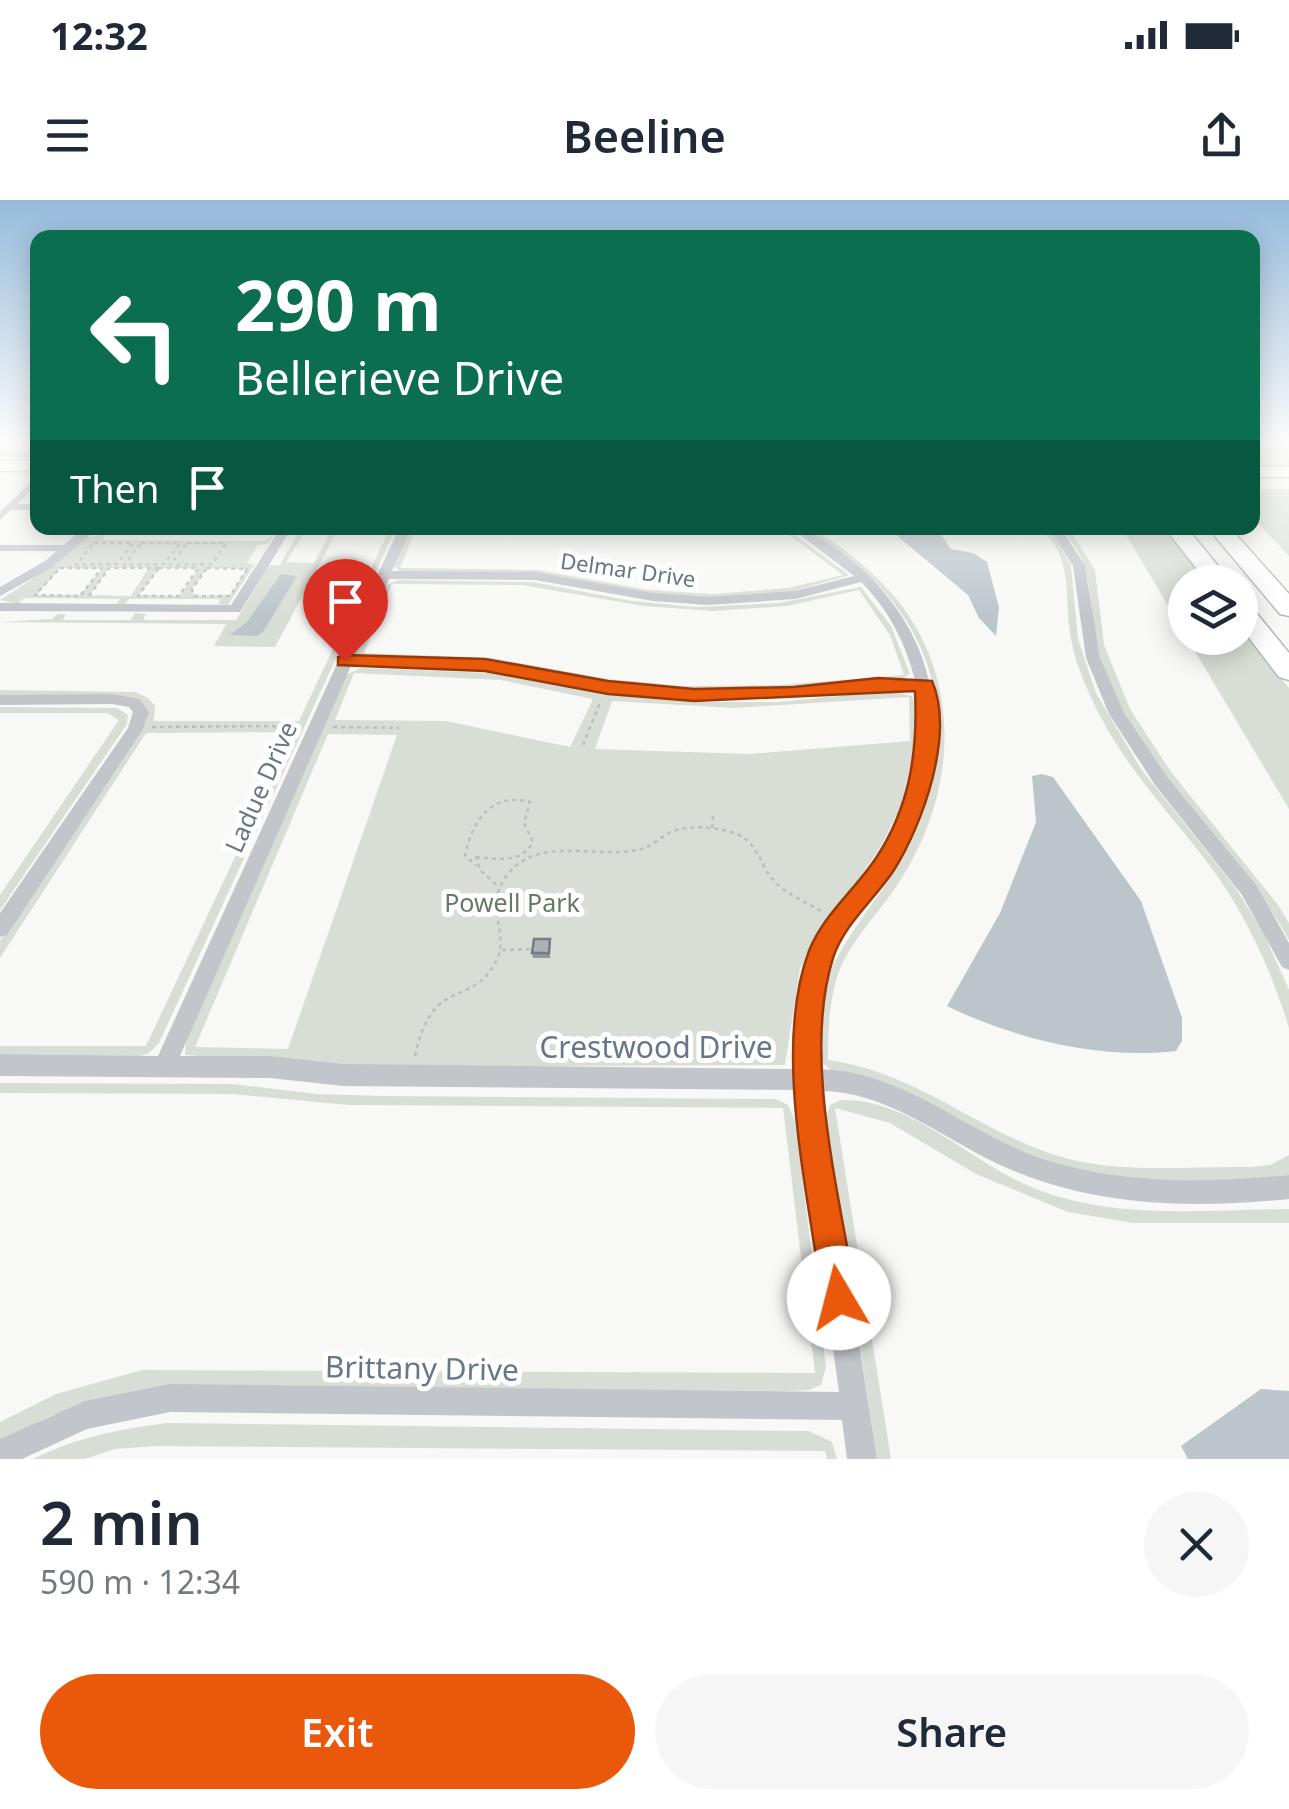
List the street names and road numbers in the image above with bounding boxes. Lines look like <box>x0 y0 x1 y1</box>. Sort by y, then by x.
street label: Delmar Drive <box>559 545 698 593</box>
street label: Ladue Drive <box>216 716 304 858</box>
street label: Crestwood Drive <box>539 1026 773 1067</box>
street label: Brittany Drive <box>325 1345 519 1390</box>

